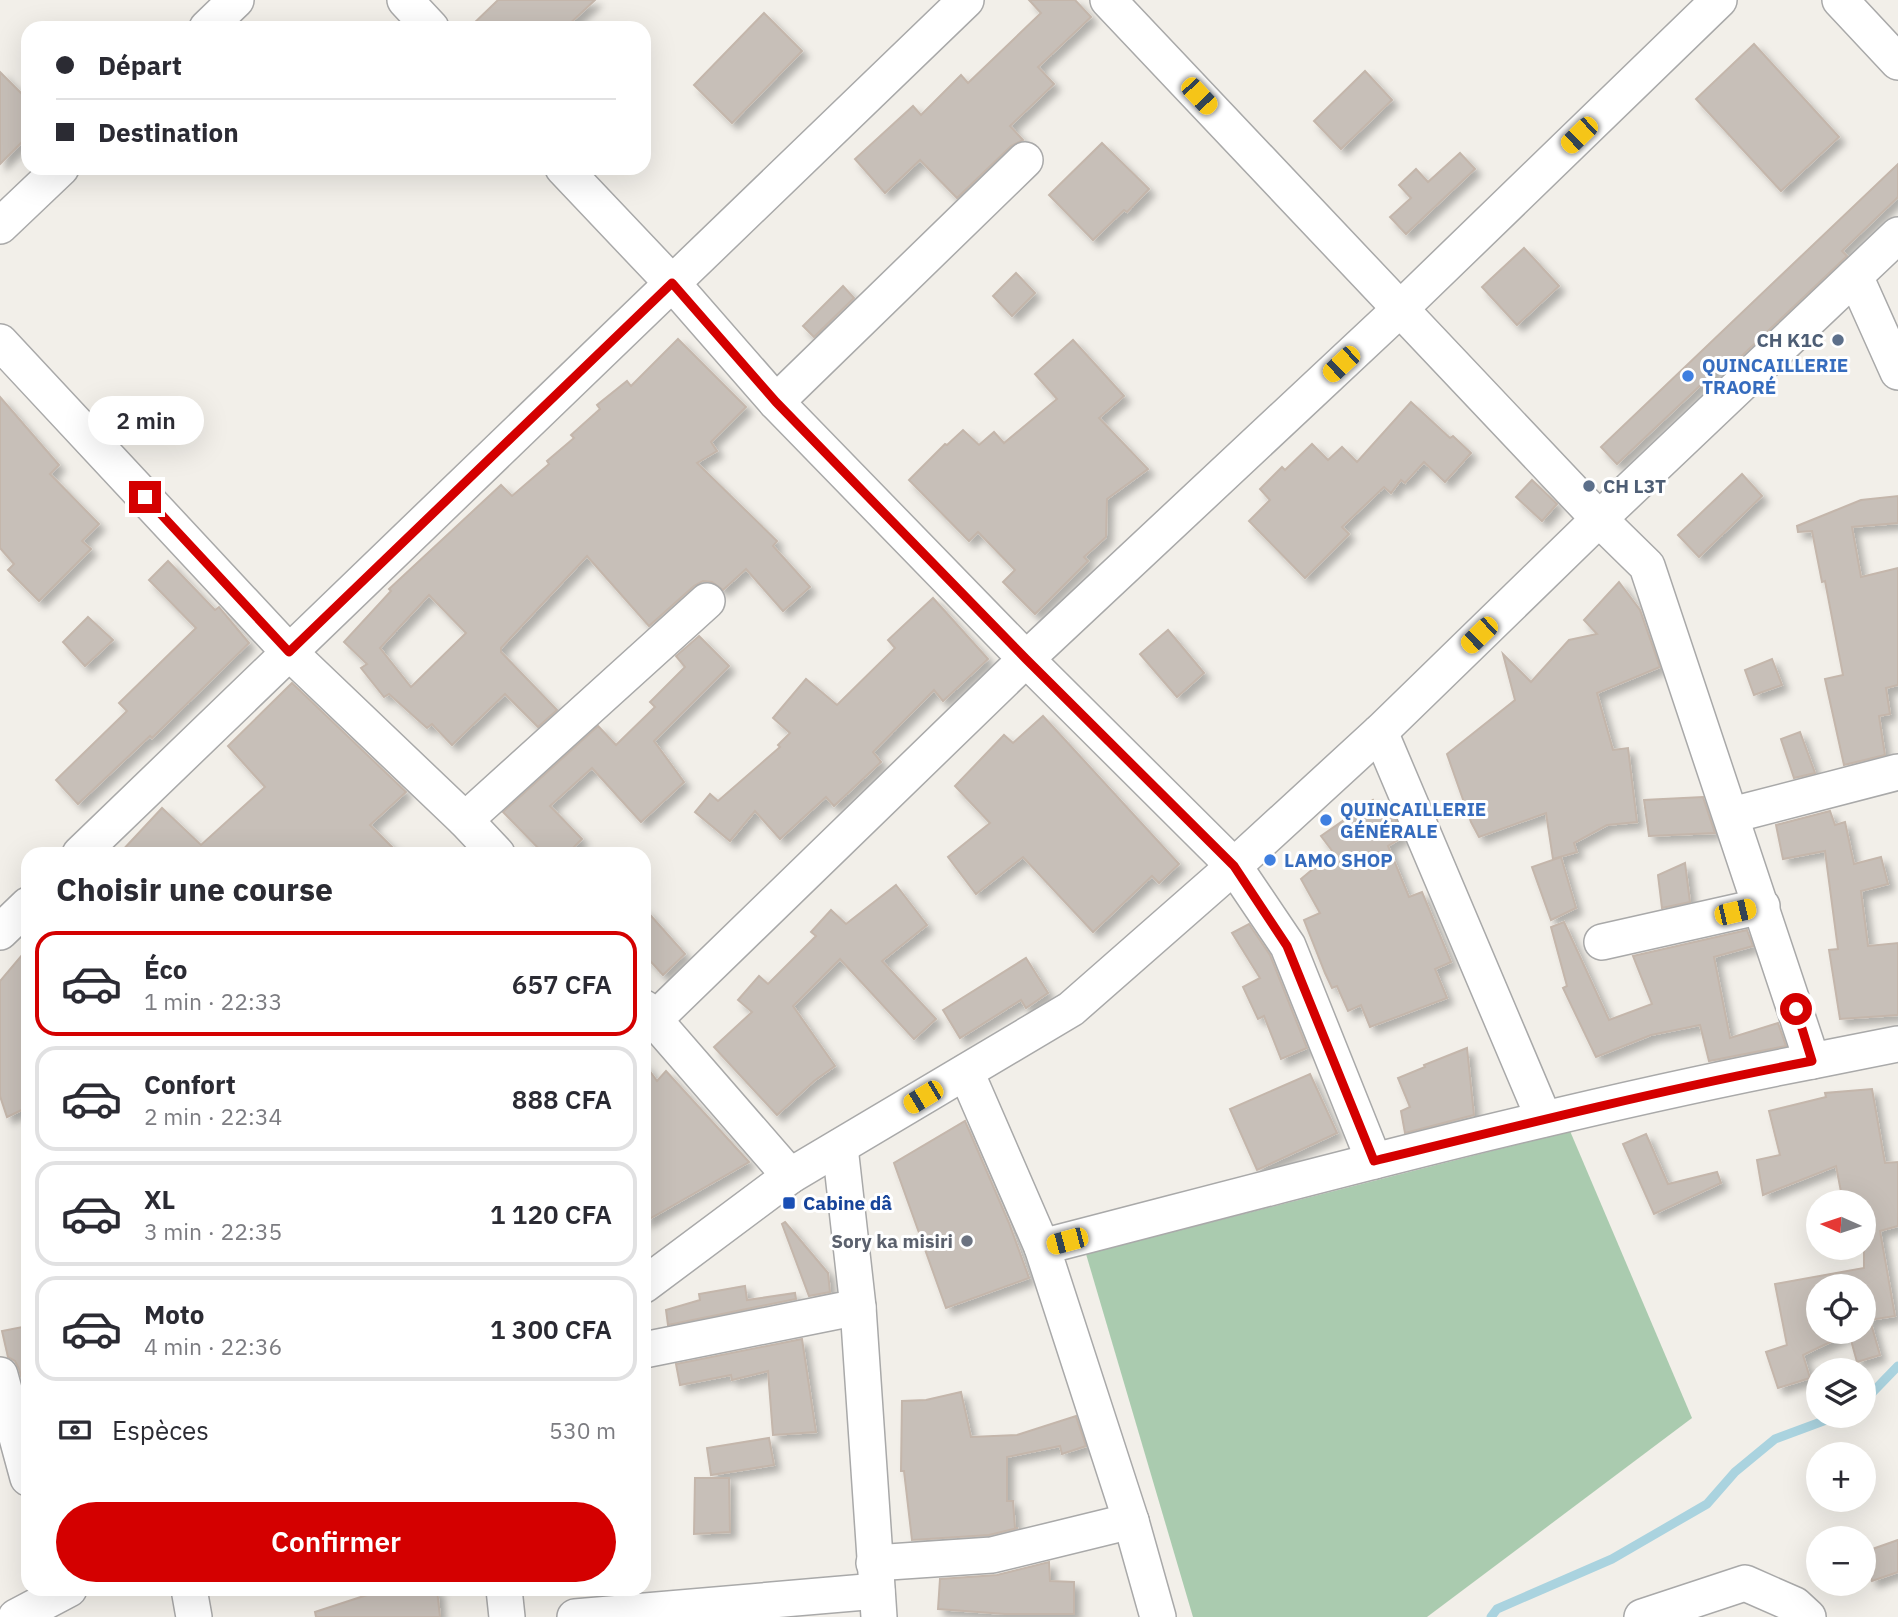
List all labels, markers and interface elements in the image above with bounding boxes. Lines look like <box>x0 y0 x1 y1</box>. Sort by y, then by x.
text: Départ <box>98 48 182 82</box>
car <box>1177 73 1222 119</box>
car <box>1557 113 1602 157</box>
text: Destination <box>98 115 239 149</box>
place label: CH K1C <box>1756 328 1824 352</box>
marker: CH K1C <box>1830 332 1846 348</box>
car <box>1319 342 1364 386</box>
place label: QUINCAILLERIE TRAORÉ <box>1702 353 1848 399</box>
marker: QUINCAILLERIE TRAORÉ <box>1680 368 1696 384</box>
callout: 2 min <box>87 396 203 444</box>
text: 2 min <box>116 405 176 435</box>
place label: CH L3T <box>1603 474 1666 498</box>
marker: CH L3T <box>1581 478 1597 494</box>
route end <box>129 481 161 513</box>
car <box>1457 613 1502 657</box>
place label: QUINCAILLERIE GÉNÉRALE <box>1340 797 1486 843</box>
marker: QUINCAILLERIE GÉNÉRALE <box>1318 812 1334 828</box>
place label: LAMO SHOP <box>1284 848 1393 872</box>
marker: LAMO SHOP <box>1262 852 1278 868</box>
text: Choisir une course <box>56 868 333 910</box>
car <box>1713 897 1758 927</box>
icon: car <box>60 952 123 1015</box>
text: Éco <box>144 952 188 986</box>
text: 657 CFA <box>512 967 612 1001</box>
text: 1 min · 22:33 <box>144 986 282 1016</box>
route start <box>1780 993 1812 1025</box>
icon: car <box>60 1067 123 1130</box>
text: Confort <box>144 1067 236 1101</box>
car <box>900 1077 947 1117</box>
text: 888 CFA <box>512 1082 612 1116</box>
text: 2 min · 22:34 <box>144 1101 282 1131</box>
icon: car <box>60 1182 123 1245</box>
text: XL <box>144 1182 175 1216</box>
north arrow <box>1806 1190 1876 1260</box>
map controls <box>1806 1190 1876 1596</box>
place label: Cabine dâ <box>803 1191 892 1215</box>
marker: Cabine dâ <box>781 1195 797 1211</box>
text: 1 120 CFA <box>490 1197 612 1231</box>
text: 3 min · 22:35 <box>144 1216 282 1246</box>
car <box>1044 1225 1091 1257</box>
place label: Sory ka misiri <box>831 1229 953 1253</box>
marker: Sory ka misiri <box>959 1233 975 1249</box>
button: locate <box>1806 1274 1876 1344</box>
icon: car <box>60 1297 123 1360</box>
text: Moto <box>144 1297 204 1331</box>
text: 1 300 CFA <box>490 1312 612 1346</box>
text: 4 min · 22:36 <box>144 1331 282 1361</box>
button: layers <box>1806 1358 1876 1428</box>
icon: cash <box>56 1411 94 1449</box>
text: Espèces <box>112 1413 209 1447</box>
text: 530 m <box>549 1415 616 1445</box>
button: + <box>1806 1442 1876 1512</box>
button: Confirmer <box>56 1502 616 1582</box>
button: − <box>1806 1526 1876 1596</box>

